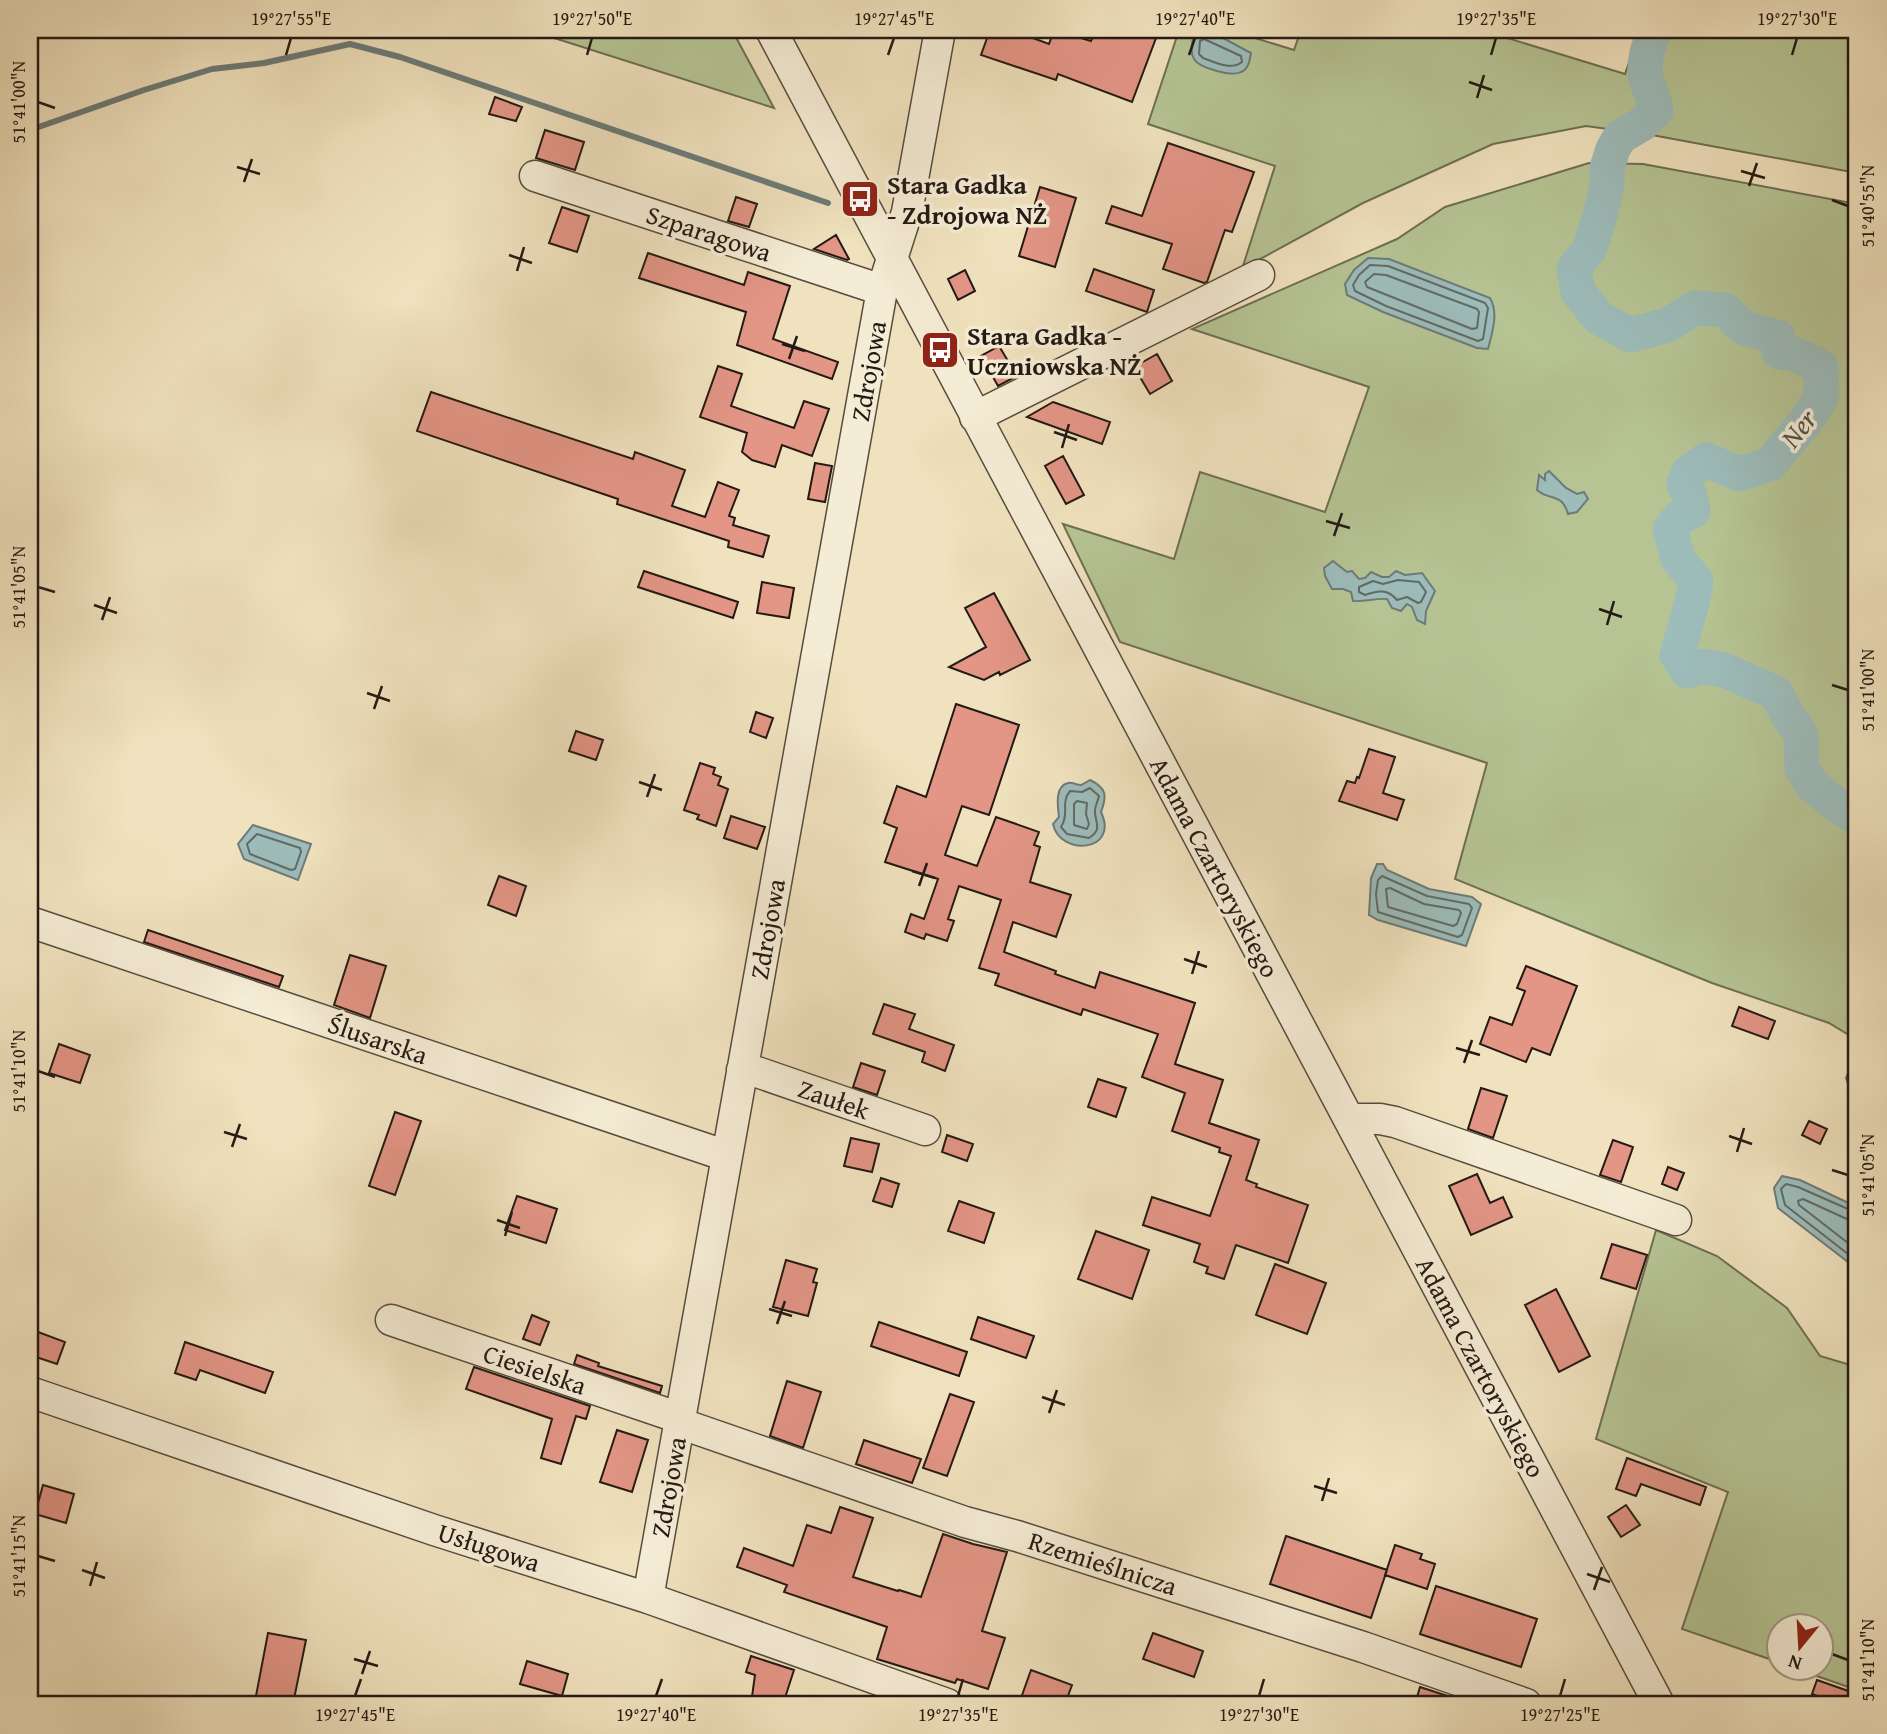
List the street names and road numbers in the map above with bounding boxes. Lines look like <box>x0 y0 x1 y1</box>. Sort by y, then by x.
street label: Szparagowa <box>641 194 777 272</box>
street label: Zdrojowa <box>840 317 896 424</box>
street label: Adama Czartoryskiego <box>1140 750 1290 984</box>
street label: Zdrojowa <box>739 875 795 982</box>
street label: Ślusarska <box>323 1004 434 1074</box>
street label: Zaułek <box>793 1069 876 1130</box>
street label: Adama Czartoryskiego <box>1406 1250 1556 1484</box>
street label: Ciesielska <box>478 1333 592 1405</box>
street label: Zdrojowa <box>640 1433 696 1540</box>
street label: Usługowa <box>433 1512 546 1582</box>
street label: Rzemieślnicza <box>1024 1521 1183 1606</box>

